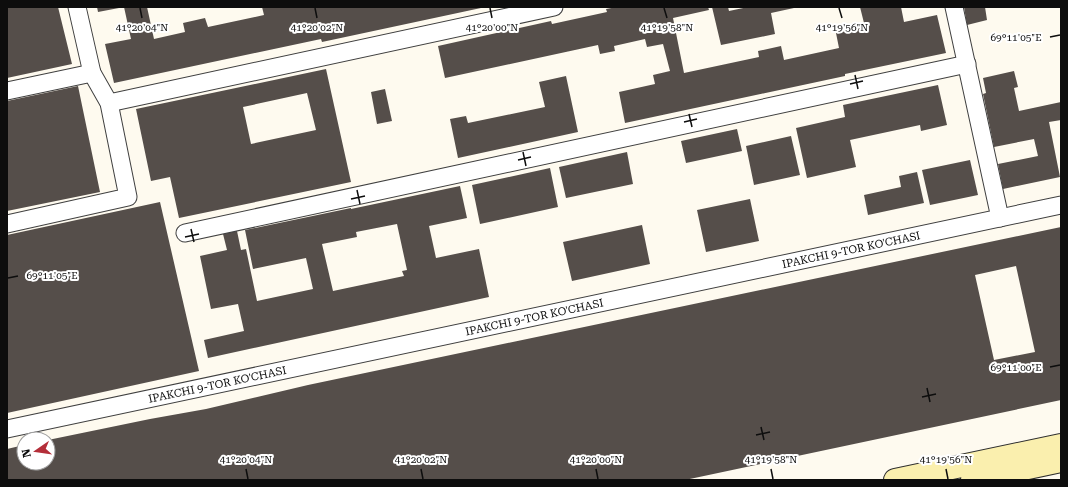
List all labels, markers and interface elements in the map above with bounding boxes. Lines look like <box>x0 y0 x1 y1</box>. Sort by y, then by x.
text: 41°20'04"N <box>116 22 168 33</box>
text: 41°20'02"N <box>291 22 343 33</box>
text: 41°20'00"N <box>466 22 518 33</box>
text: 41°19'58"N <box>641 22 693 33</box>
text: 41°19'56"N <box>816 22 868 33</box>
text: 69°11'05"E <box>990 32 1042 43</box>
street label: IPAKCHI 9-TOR KO'CHASI <box>781 229 922 271</box>
text: 69°11'05"E <box>26 270 78 281</box>
street label: IPAKCHI 9-TOR KO'CHASI <box>464 296 605 338</box>
text: 69°11'00"E <box>990 362 1042 373</box>
street label: IPAKCHI 9-TOR KO'CHASI <box>147 364 288 406</box>
north arrow <box>16 431 56 471</box>
text: N <box>19 447 34 459</box>
text: 41°20'04"N <box>220 454 272 465</box>
text: 41°20'02"N <box>395 454 447 465</box>
text: 41°20'00"N <box>570 454 622 465</box>
text: 41°19'58"N <box>745 454 797 465</box>
text: 41°19'56"N <box>920 454 972 465</box>

